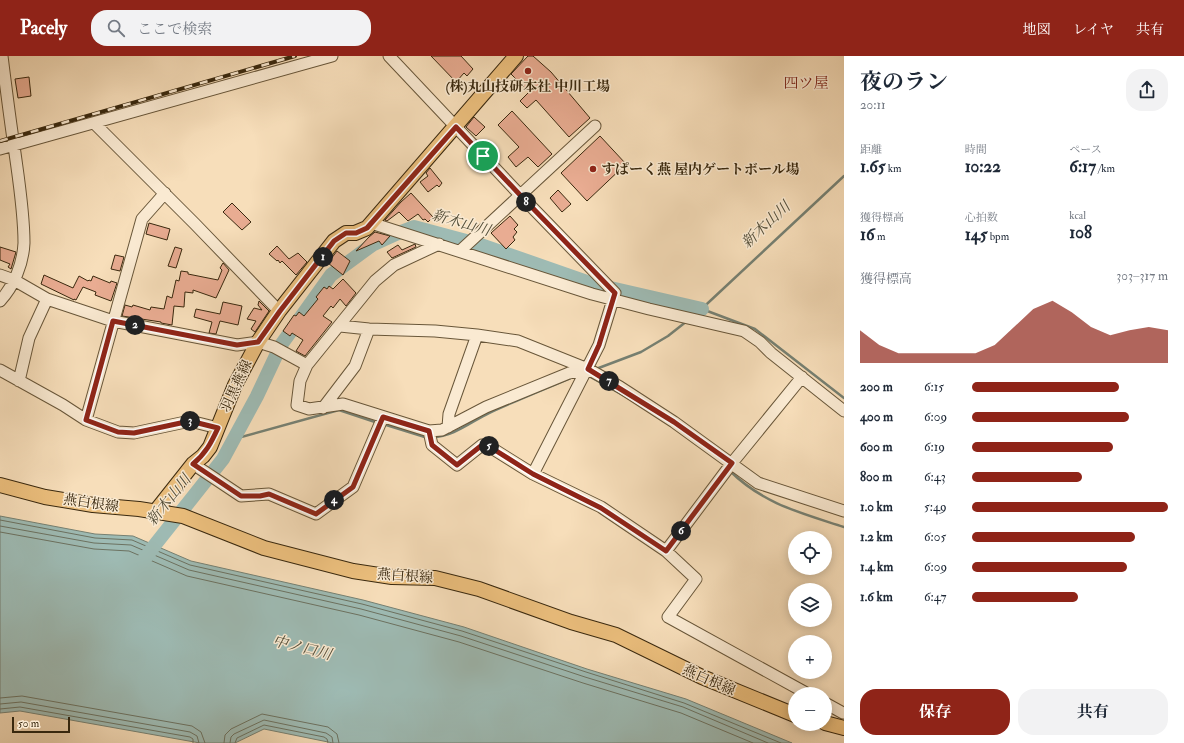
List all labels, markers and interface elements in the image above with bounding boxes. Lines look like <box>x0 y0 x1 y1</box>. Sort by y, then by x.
search box <box>91 10 371 46</box>
text: Pacely <box>20 16 67 40</box>
icon: search <box>105 17 127 39</box>
text: ここで検索 <box>137 20 212 39</box>
text: 地図 <box>1023 21 1051 38</box>
text: レイヤ <box>1073 21 1114 38</box>
text: 共有 <box>1136 21 1164 38</box>
marker: (株)丸山技研本社 中川工場 <box>523 66 533 76</box>
text: 夜のラン <box>860 68 948 96</box>
button: share <box>1126 69 1168 111</box>
district label: 四ツ屋 <box>783 74 829 93</box>
place label: (株)丸山技研本社 中川工場 <box>446 78 610 95</box>
text: 20:11 <box>860 97 886 113</box>
pin <box>466 139 500 173</box>
text: 距離 <box>860 143 882 156</box>
text: 時間 <box>965 143 987 156</box>
text: ペース <box>1069 143 1102 156</box>
icon: arrive <box>472 145 494 167</box>
text: 1.65 <box>860 156 885 177</box>
text: 10:22 <box>965 156 1001 177</box>
text: 6:17 <box>1069 156 1096 177</box>
place label: すぱーく燕 屋内ゲートボール場 <box>601 161 800 178</box>
text: km <box>885 162 902 175</box>
text: /km <box>1096 162 1115 175</box>
marker: すぱーく燕 屋内ゲートボール場 <box>588 164 598 174</box>
pin: 8 <box>516 192 536 212</box>
text: 8 <box>523 195 529 208</box>
water label: 新木山川 <box>738 196 796 252</box>
water label: 新木山川 <box>430 206 494 241</box>
text: kcal <box>1069 209 1086 222</box>
text: 獲得標高 <box>860 211 904 224</box>
text: 心拍数 <box>965 211 998 224</box>
text: 108 <box>1069 222 1092 243</box>
text: 16 <box>860 224 875 245</box>
text: 145 <box>965 224 987 245</box>
text: m <box>875 230 885 243</box>
text: bpm <box>987 230 1009 243</box>
pin: 1 <box>313 247 333 267</box>
text: 1 <box>321 250 325 263</box>
text: 303–317 m <box>1116 268 1168 284</box>
text: 獲得標高 <box>860 271 912 287</box>
pin: 2 <box>125 315 145 335</box>
text: 2 <box>132 318 138 331</box>
street label: 羽黒燕線 <box>216 357 256 415</box>
pin: 7 <box>599 371 619 391</box>
text: 7 <box>606 374 612 387</box>
text: 200 m <box>860 379 893 395</box>
text: 6:15 <box>924 379 944 395</box>
text: 400 m <box>860 409 893 425</box>
text: 6:09 <box>924 409 947 425</box>
pin: 3 <box>180 411 200 431</box>
text: 3 <box>188 414 192 427</box>
pin: 5 <box>479 436 499 456</box>
text: 5 <box>487 439 491 452</box>
text: 600 m <box>860 439 893 455</box>
text: 6:19 <box>924 439 945 455</box>
water label: 新木山川 <box>143 469 197 529</box>
text: 800 m <box>860 469 892 485</box>
text: 6:43 <box>924 469 946 485</box>
pin: 4 <box>324 490 344 510</box>
street label: 燕白根線 <box>62 491 120 515</box>
text: 4 <box>331 493 337 506</box>
text: 1.0 km <box>860 499 893 515</box>
text: 5:49 <box>924 499 947 515</box>
pin: 6 <box>671 521 691 541</box>
text: 6 <box>678 524 684 537</box>
text: 1.2 km <box>860 529 893 545</box>
text: 6:05 <box>924 529 946 545</box>
map controls <box>788 531 832 731</box>
button: locate <box>788 531 832 575</box>
text: 1.4 km <box>860 559 893 575</box>
text: 6:09 <box>924 559 947 575</box>
street label: 燕白根線 <box>376 566 434 586</box>
button: layers <box>788 583 832 627</box>
text: 1.6 km <box>860 589 893 605</box>
text: 6:47 <box>924 589 946 605</box>
water label: 中ノ口川 <box>271 632 335 665</box>
button: + <box>788 635 832 679</box>
street label: 燕白根線 <box>680 661 738 699</box>
button: − <box>788 687 832 731</box>
button: 保存 <box>860 689 1010 735</box>
button: 共有 <box>1018 689 1168 735</box>
scale bar <box>12 715 70 734</box>
text: 50 m <box>18 717 39 730</box>

